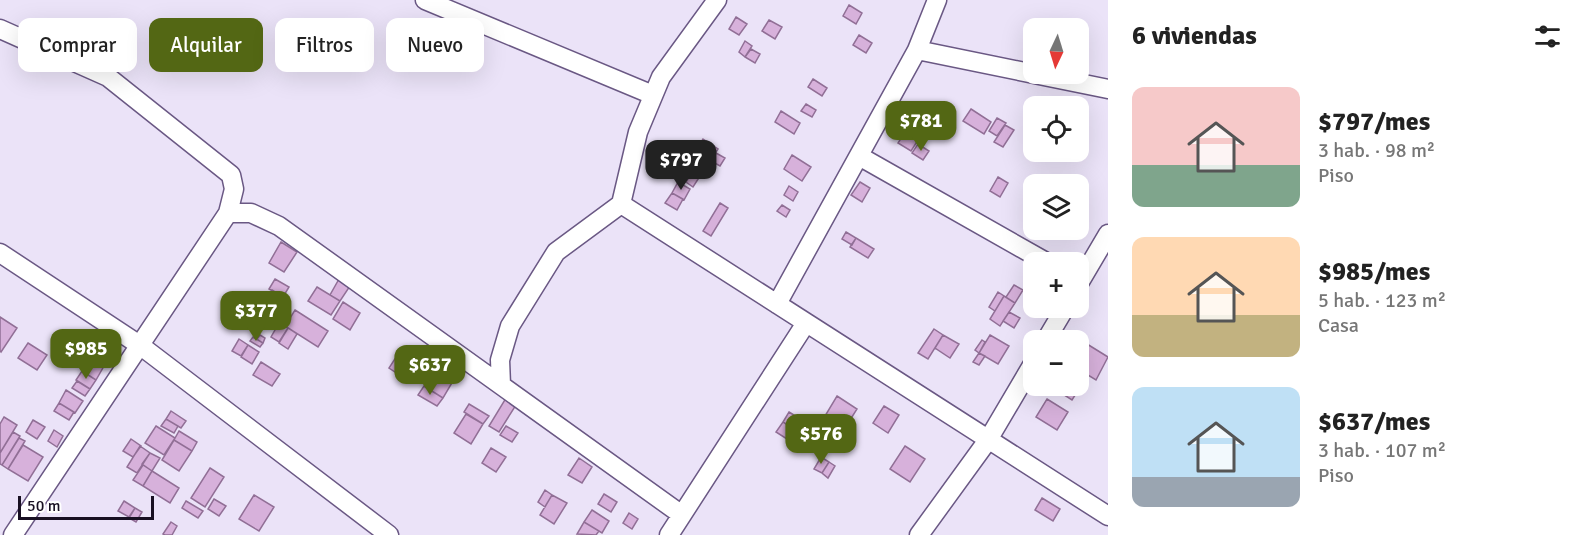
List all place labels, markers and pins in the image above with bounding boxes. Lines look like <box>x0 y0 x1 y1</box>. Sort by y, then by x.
pin: $781 <box>885 101 957 152</box>
pin: $797 <box>645 140 717 191</box>
pin: $377 <box>220 291 292 342</box>
pin: $985 <box>50 329 122 380</box>
pin: $637 <box>394 345 466 396</box>
pin: $576 <box>785 414 857 465</box>

